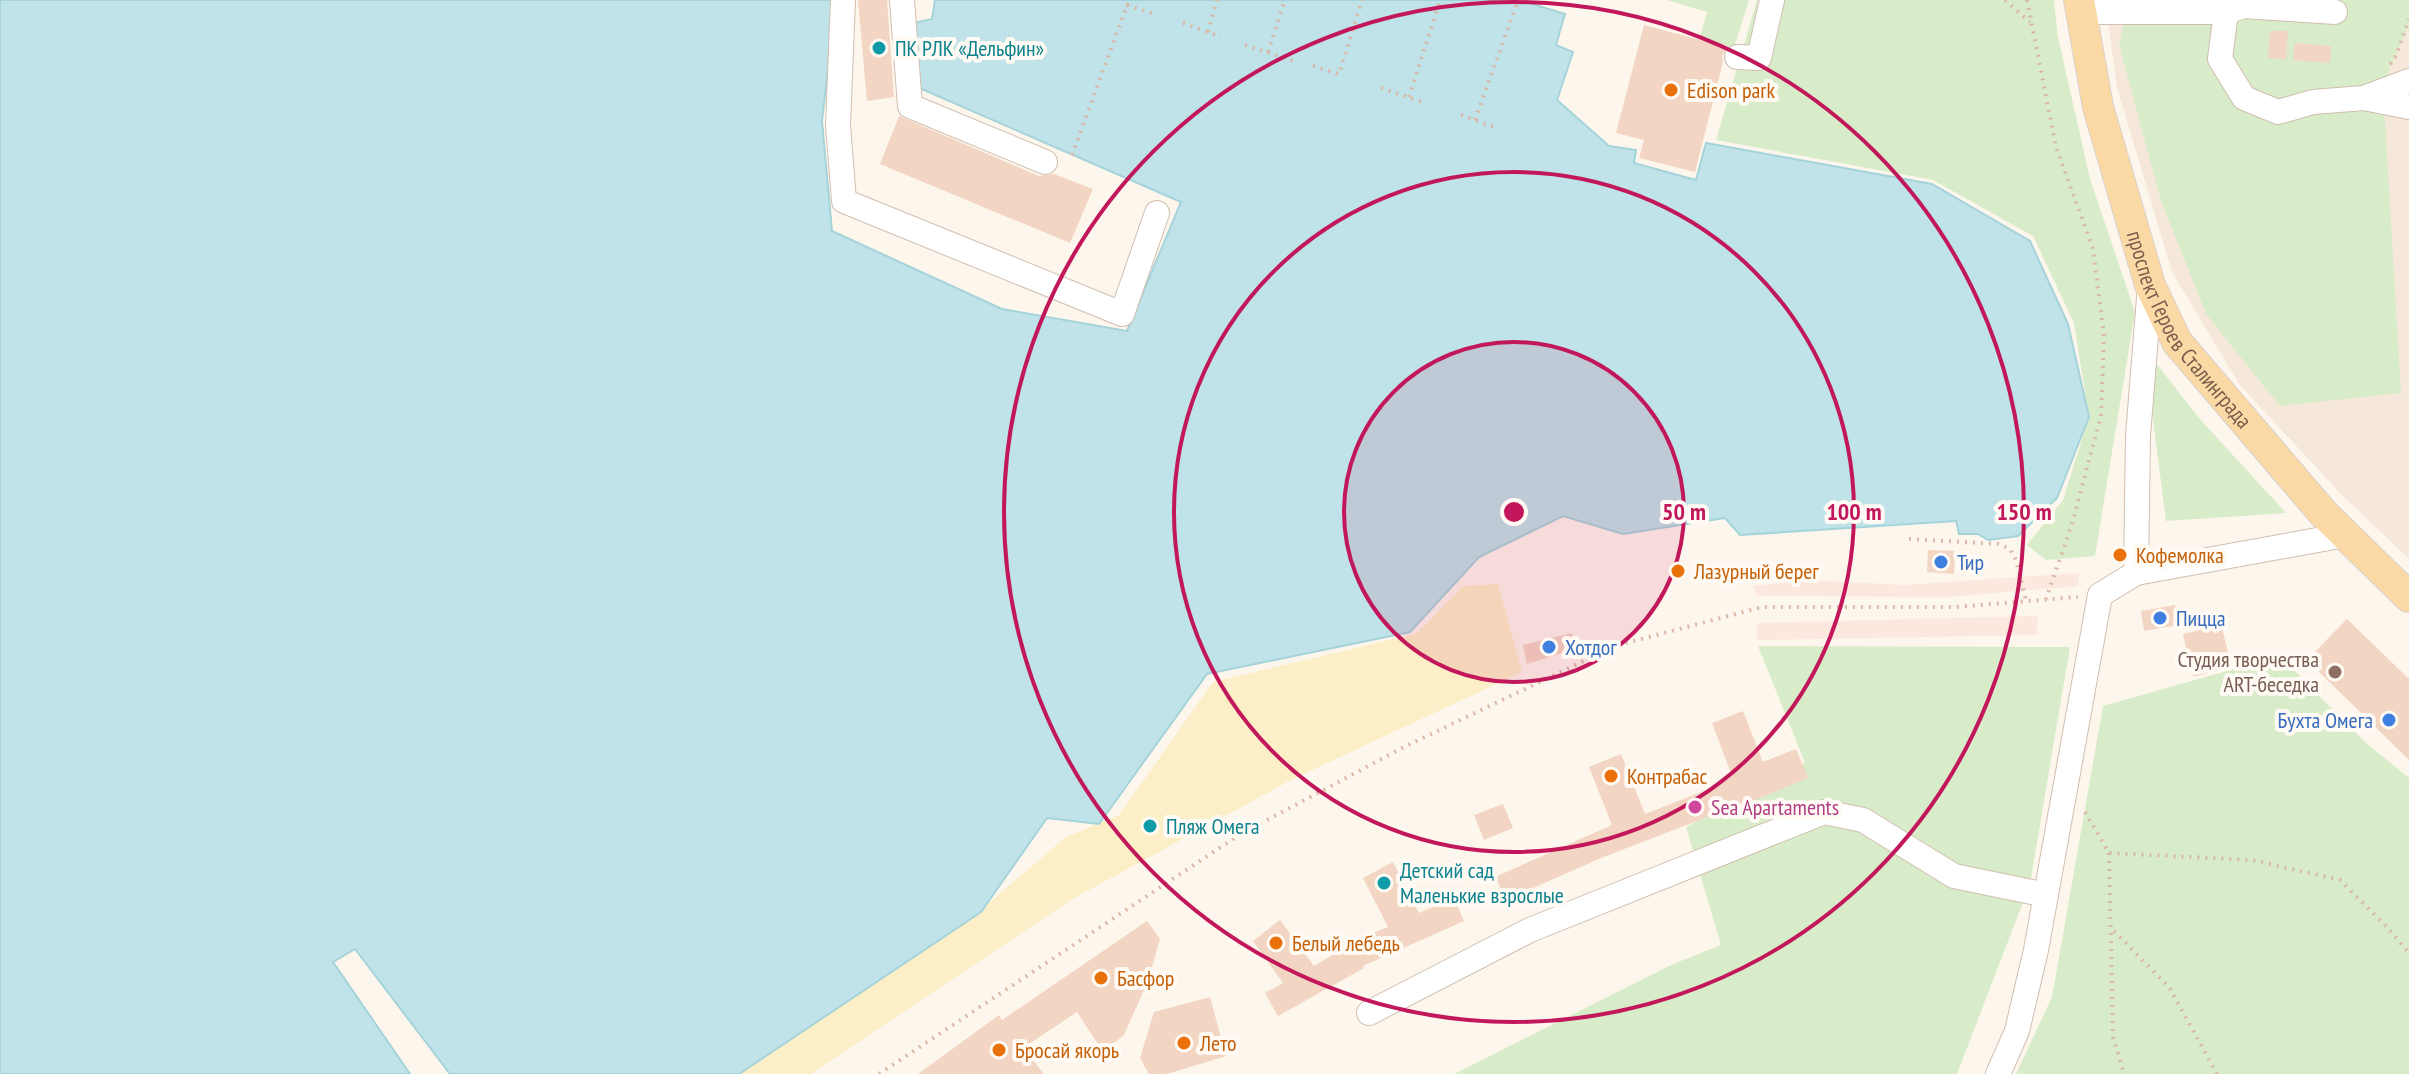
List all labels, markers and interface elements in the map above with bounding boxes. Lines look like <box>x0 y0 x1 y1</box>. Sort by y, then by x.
place label: ПК РЛК «Дельфин» <box>895 34 1044 62</box>
marker: ПК РЛК «Дельфин» <box>870 39 888 57</box>
place label: Edison park <box>1687 76 1775 104</box>
marker: Edison park <box>1662 81 1680 99</box>
street label: проспект Героев Сталинграда <box>2121 227 2258 434</box>
text: 50 m <box>1662 496 1706 527</box>
text: 100 m <box>1826 496 1882 527</box>
text: 150 m <box>1996 496 2052 527</box>
centre of rings <box>1500 498 1528 526</box>
place label: Кофемолка <box>2136 541 2224 569</box>
marker: Кофемолка <box>2111 546 2129 564</box>
place label: Тир <box>1957 548 1984 576</box>
marker: Тир <box>1932 553 1950 571</box>
place label: Лазурный берег <box>1693 557 1819 585</box>
marker: Лазурный берег <box>1669 562 1687 580</box>
place label: Пицца <box>2176 604 2225 632</box>
marker: Пицца <box>2151 609 2169 627</box>
place label: Хотдог <box>1565 633 1617 661</box>
marker: Хотдог <box>1540 638 1558 656</box>
place label: Студия творчества ART-беседка <box>2178 645 2319 698</box>
marker: Студия творчества ART-беседка <box>2326 663 2344 681</box>
place label: Бухта Омега <box>2277 706 2373 734</box>
marker: Бухта Омега <box>2380 711 2398 729</box>
place label: Контрабас <box>1627 762 1708 790</box>
marker: Контрабас <box>1602 767 1620 785</box>
place label: Sea Apartaments <box>1711 793 1839 821</box>
marker: Sea Apartaments <box>1686 798 1704 816</box>
place label: Пляж Омега <box>1166 812 1259 840</box>
marker: Пляж Омега <box>1141 817 1159 835</box>
place label: Детский сад Маленькие взрослые <box>1400 856 1564 909</box>
marker: Детский сад Маленькие взрослые <box>1375 874 1393 892</box>
place label: Белый лебедь <box>1292 929 1400 957</box>
marker: Белый лебедь <box>1267 934 1285 952</box>
place label: Басфор <box>1117 964 1174 992</box>
marker: Басфор <box>1092 969 1110 987</box>
place label: Лето <box>1199 1029 1236 1057</box>
marker: Лето <box>1175 1034 1193 1052</box>
place label: Бросай якорь <box>1015 1036 1119 1064</box>
marker: Бросай якорь <box>990 1041 1008 1059</box>

